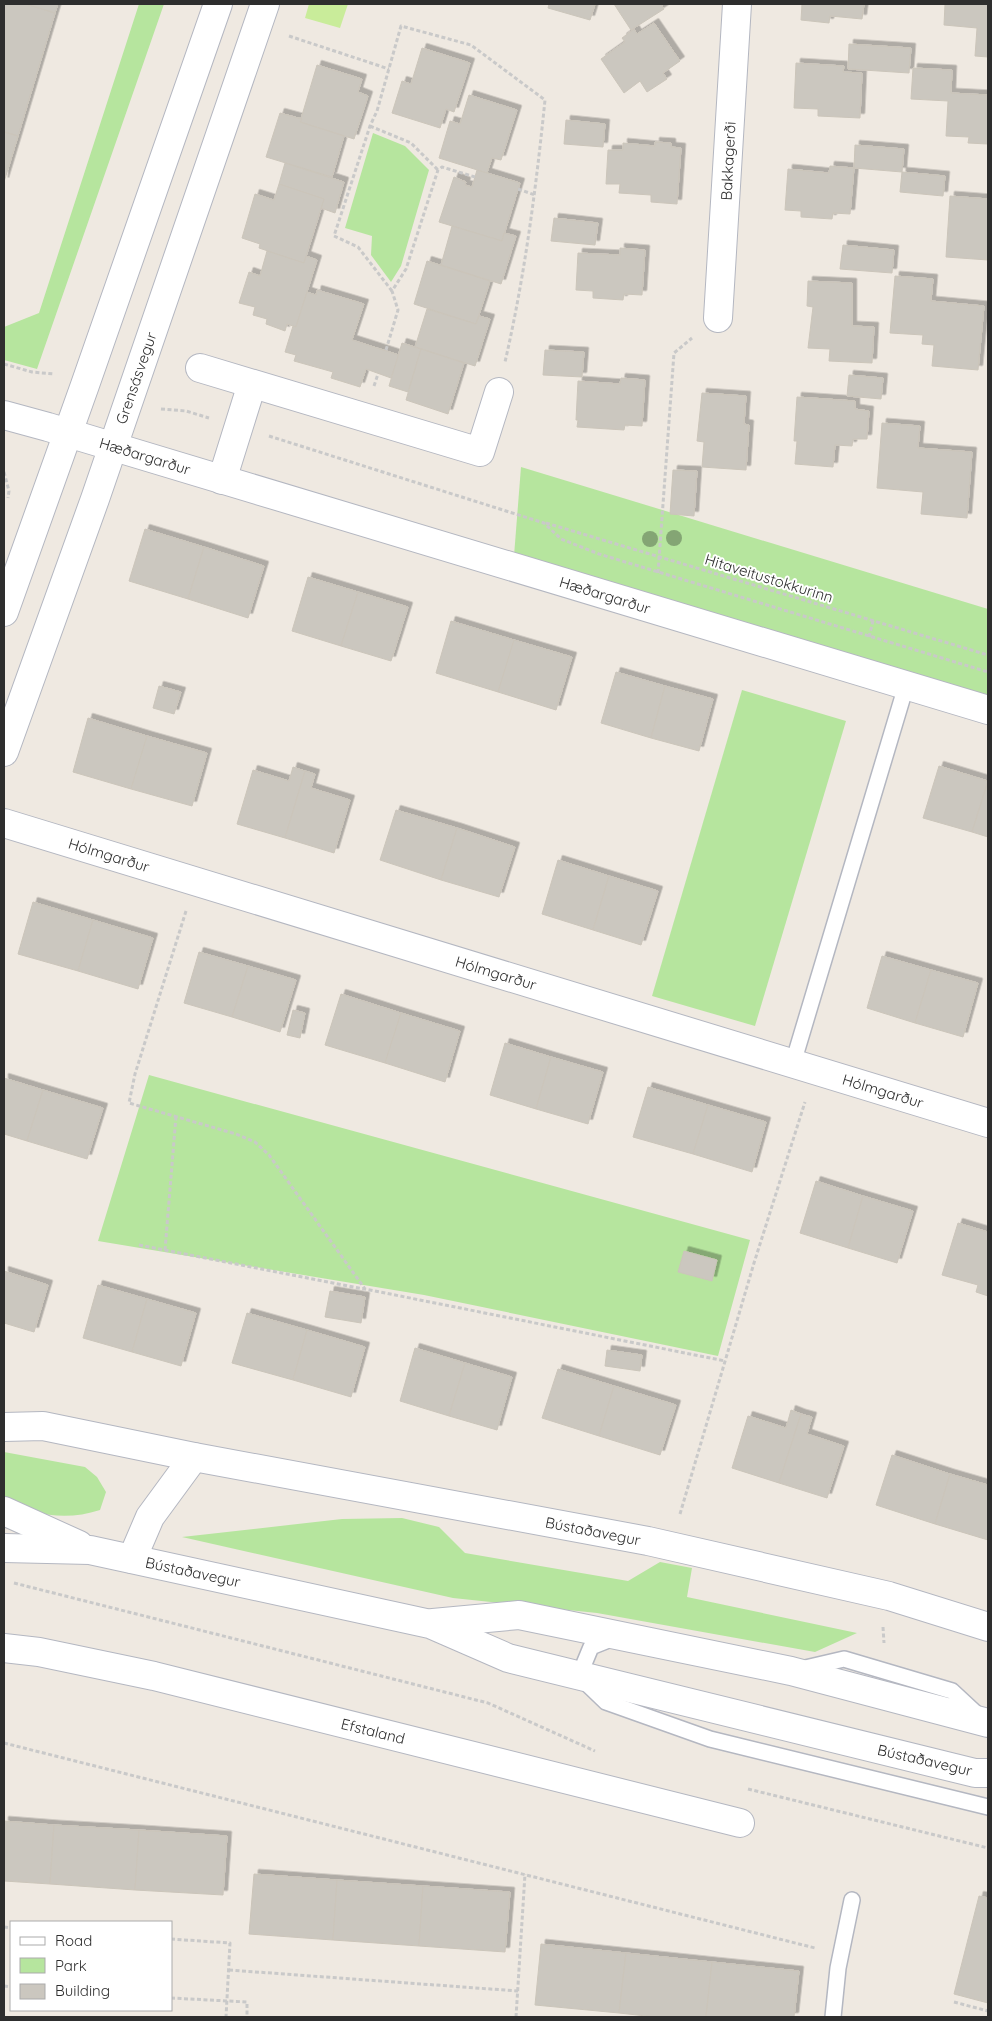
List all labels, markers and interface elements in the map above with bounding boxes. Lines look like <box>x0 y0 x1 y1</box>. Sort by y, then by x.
street label: Bakkagerði <box>716 121 740 201</box>
street label: Grensásvegur <box>111 329 161 427</box>
street label: Hæðargarður <box>97 433 193 479</box>
street label: Hitaveitustokkurinn <box>703 549 835 607</box>
street label: Hæðargarður <box>557 572 653 618</box>
street label: Hólmgarður <box>66 834 152 876</box>
street label: Hólmgarður <box>453 952 539 994</box>
street label: Hólmgarður <box>840 1070 926 1112</box>
street label: Bústaðavegur <box>544 1512 643 1550</box>
street label: Bústaðavegur <box>144 1553 243 1591</box>
street label: Efstaland <box>339 1714 407 1748</box>
street label: Bústaðavegur <box>876 1740 975 1780</box>
legend <box>10 1921 172 2011</box>
text: Road <box>55 1931 92 1950</box>
text: Park <box>55 1956 87 1975</box>
text: Building <box>55 1981 110 2000</box>

